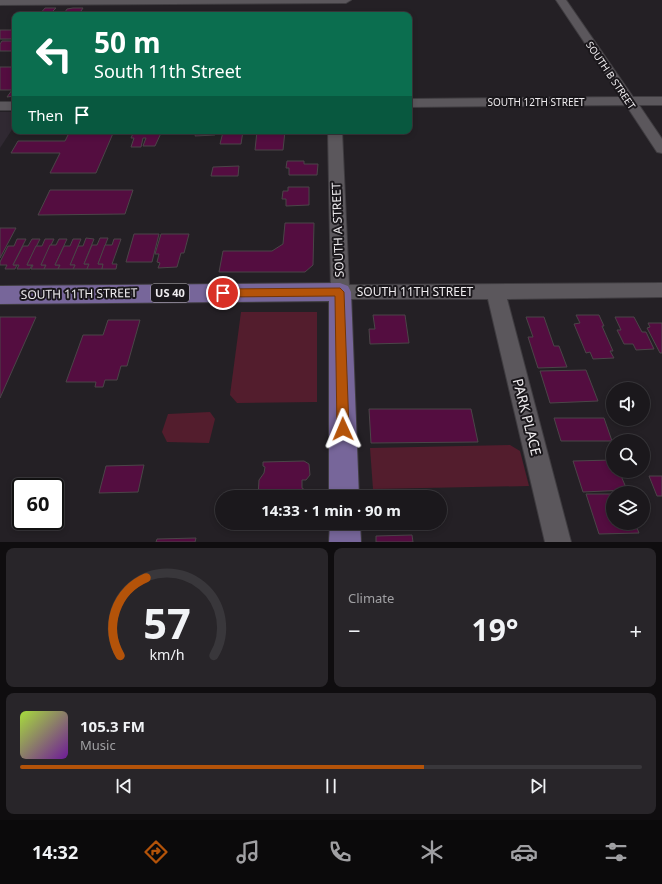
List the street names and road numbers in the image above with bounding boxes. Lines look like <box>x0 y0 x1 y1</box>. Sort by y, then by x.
street label: SOUTH B STREET <box>583 38 639 112</box>
street label: SOUTH 12TH STREET <box>487 95 585 109</box>
street label: SOUTH A STREET <box>327 182 348 278</box>
street label: SOUTH 11TH STREET <box>357 283 474 300</box>
street label: SOUTH 11TH STREET <box>21 284 138 303</box>
road number: US 40 <box>151 284 189 302</box>
street label: PARK PLACE <box>509 376 546 457</box>

